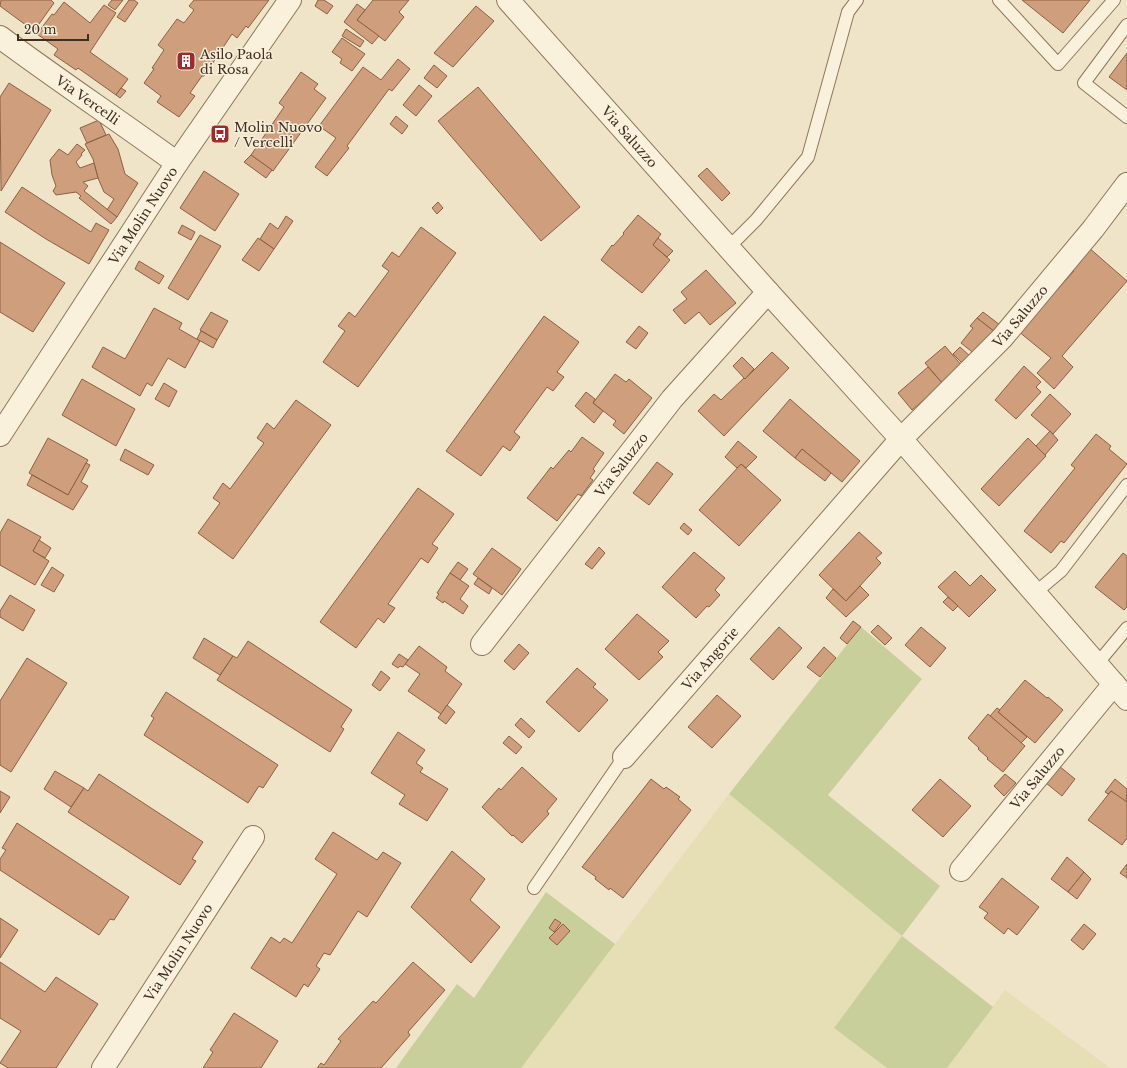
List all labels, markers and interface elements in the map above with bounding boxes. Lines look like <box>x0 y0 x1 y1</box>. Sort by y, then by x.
scale bar <box>18 16 88 42</box>
text: 20 m <box>24 22 56 37</box>
place label: Asilo Paola di Rosa <box>199 46 274 78</box>
building icon: Asilo Paola di Rosa <box>175 50 197 72</box>
street label: Via Vercelli <box>52 71 124 128</box>
street label: Via Saluzzo <box>597 102 662 171</box>
place label: Molin Nuovo / Vercelli <box>234 119 322 151</box>
bus stop icon: Molin Nuovo / Vercelli <box>209 123 231 145</box>
street label: Via Molin Nuovo <box>104 163 181 268</box>
street label: Via Saluzzo <box>988 281 1051 352</box>
street label: Via Saluzzo <box>590 429 651 501</box>
street label: Via Angorie <box>677 623 742 694</box>
street label: Via Saluzzo <box>1006 742 1068 813</box>
street label: Via Molin Nuovo <box>140 900 216 1005</box>

